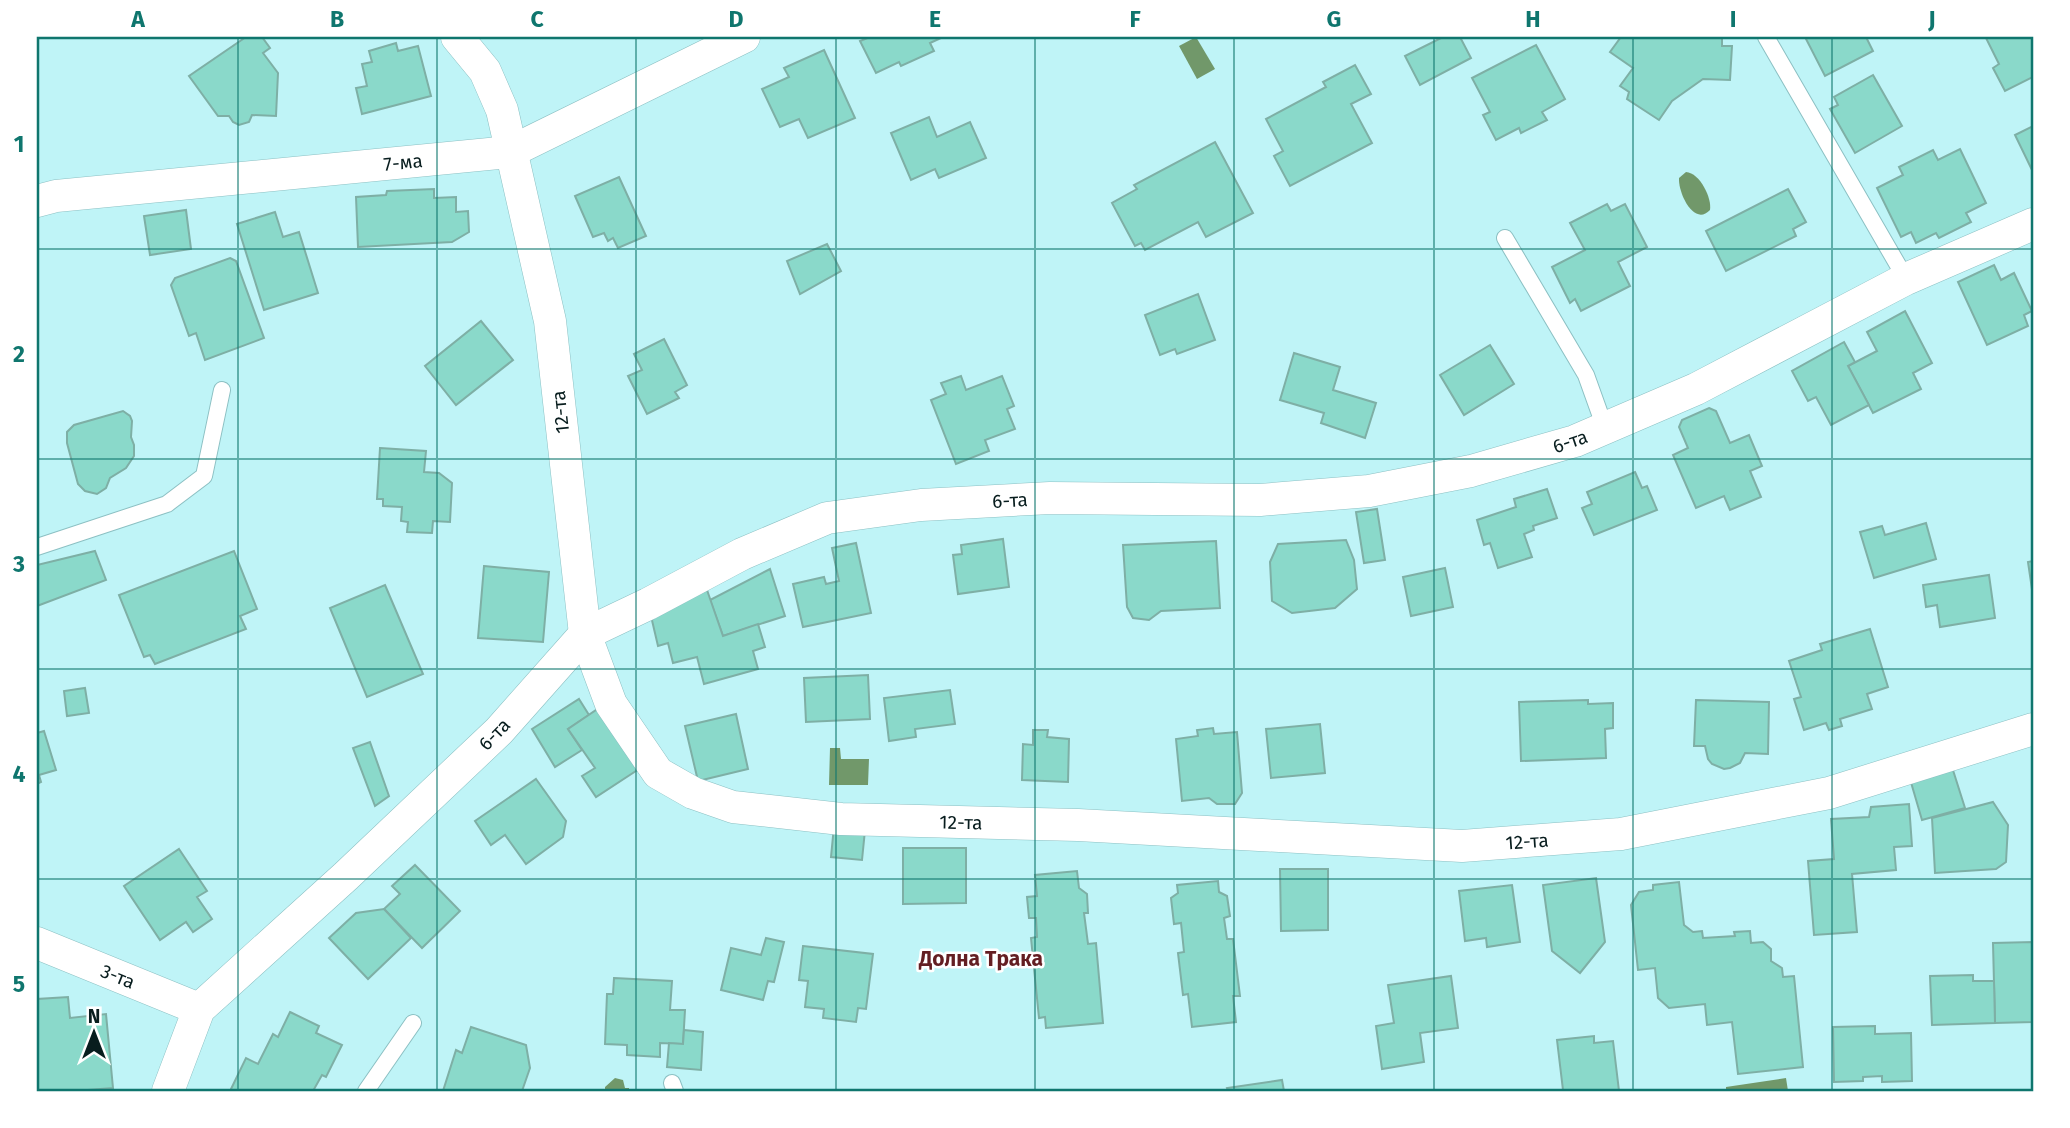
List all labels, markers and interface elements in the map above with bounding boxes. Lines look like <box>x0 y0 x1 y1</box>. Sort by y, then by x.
text: A <box>130 5 145 33</box>
text: B <box>330 5 344 33</box>
text: C <box>530 5 544 33</box>
text: D <box>729 5 744 33</box>
text: E <box>929 5 941 33</box>
text: F <box>1129 5 1141 33</box>
text: G <box>1327 5 1341 33</box>
text: H <box>1525 5 1541 33</box>
text: I <box>1730 5 1736 33</box>
text: J <box>1927 5 1936 33</box>
text: 1 <box>14 130 24 158</box>
street label: 7-ма <box>382 149 424 176</box>
text: 2 <box>13 340 25 368</box>
street label: 12-та <box>547 389 574 435</box>
street label: 6-та <box>1550 425 1591 458</box>
street label: 6-та <box>992 488 1028 513</box>
text: 3 <box>12 550 25 578</box>
street label: 6-та <box>474 714 515 755</box>
text: 4 <box>13 760 26 788</box>
street label: 12-та <box>939 811 983 834</box>
street label: 12-та <box>1505 829 1549 854</box>
district label: Долна Трака <box>918 946 1043 972</box>
street label: 3-та <box>97 959 138 994</box>
text: 5 <box>13 970 25 998</box>
north arrow <box>60 998 130 1068</box>
text: N <box>88 1005 100 1028</box>

